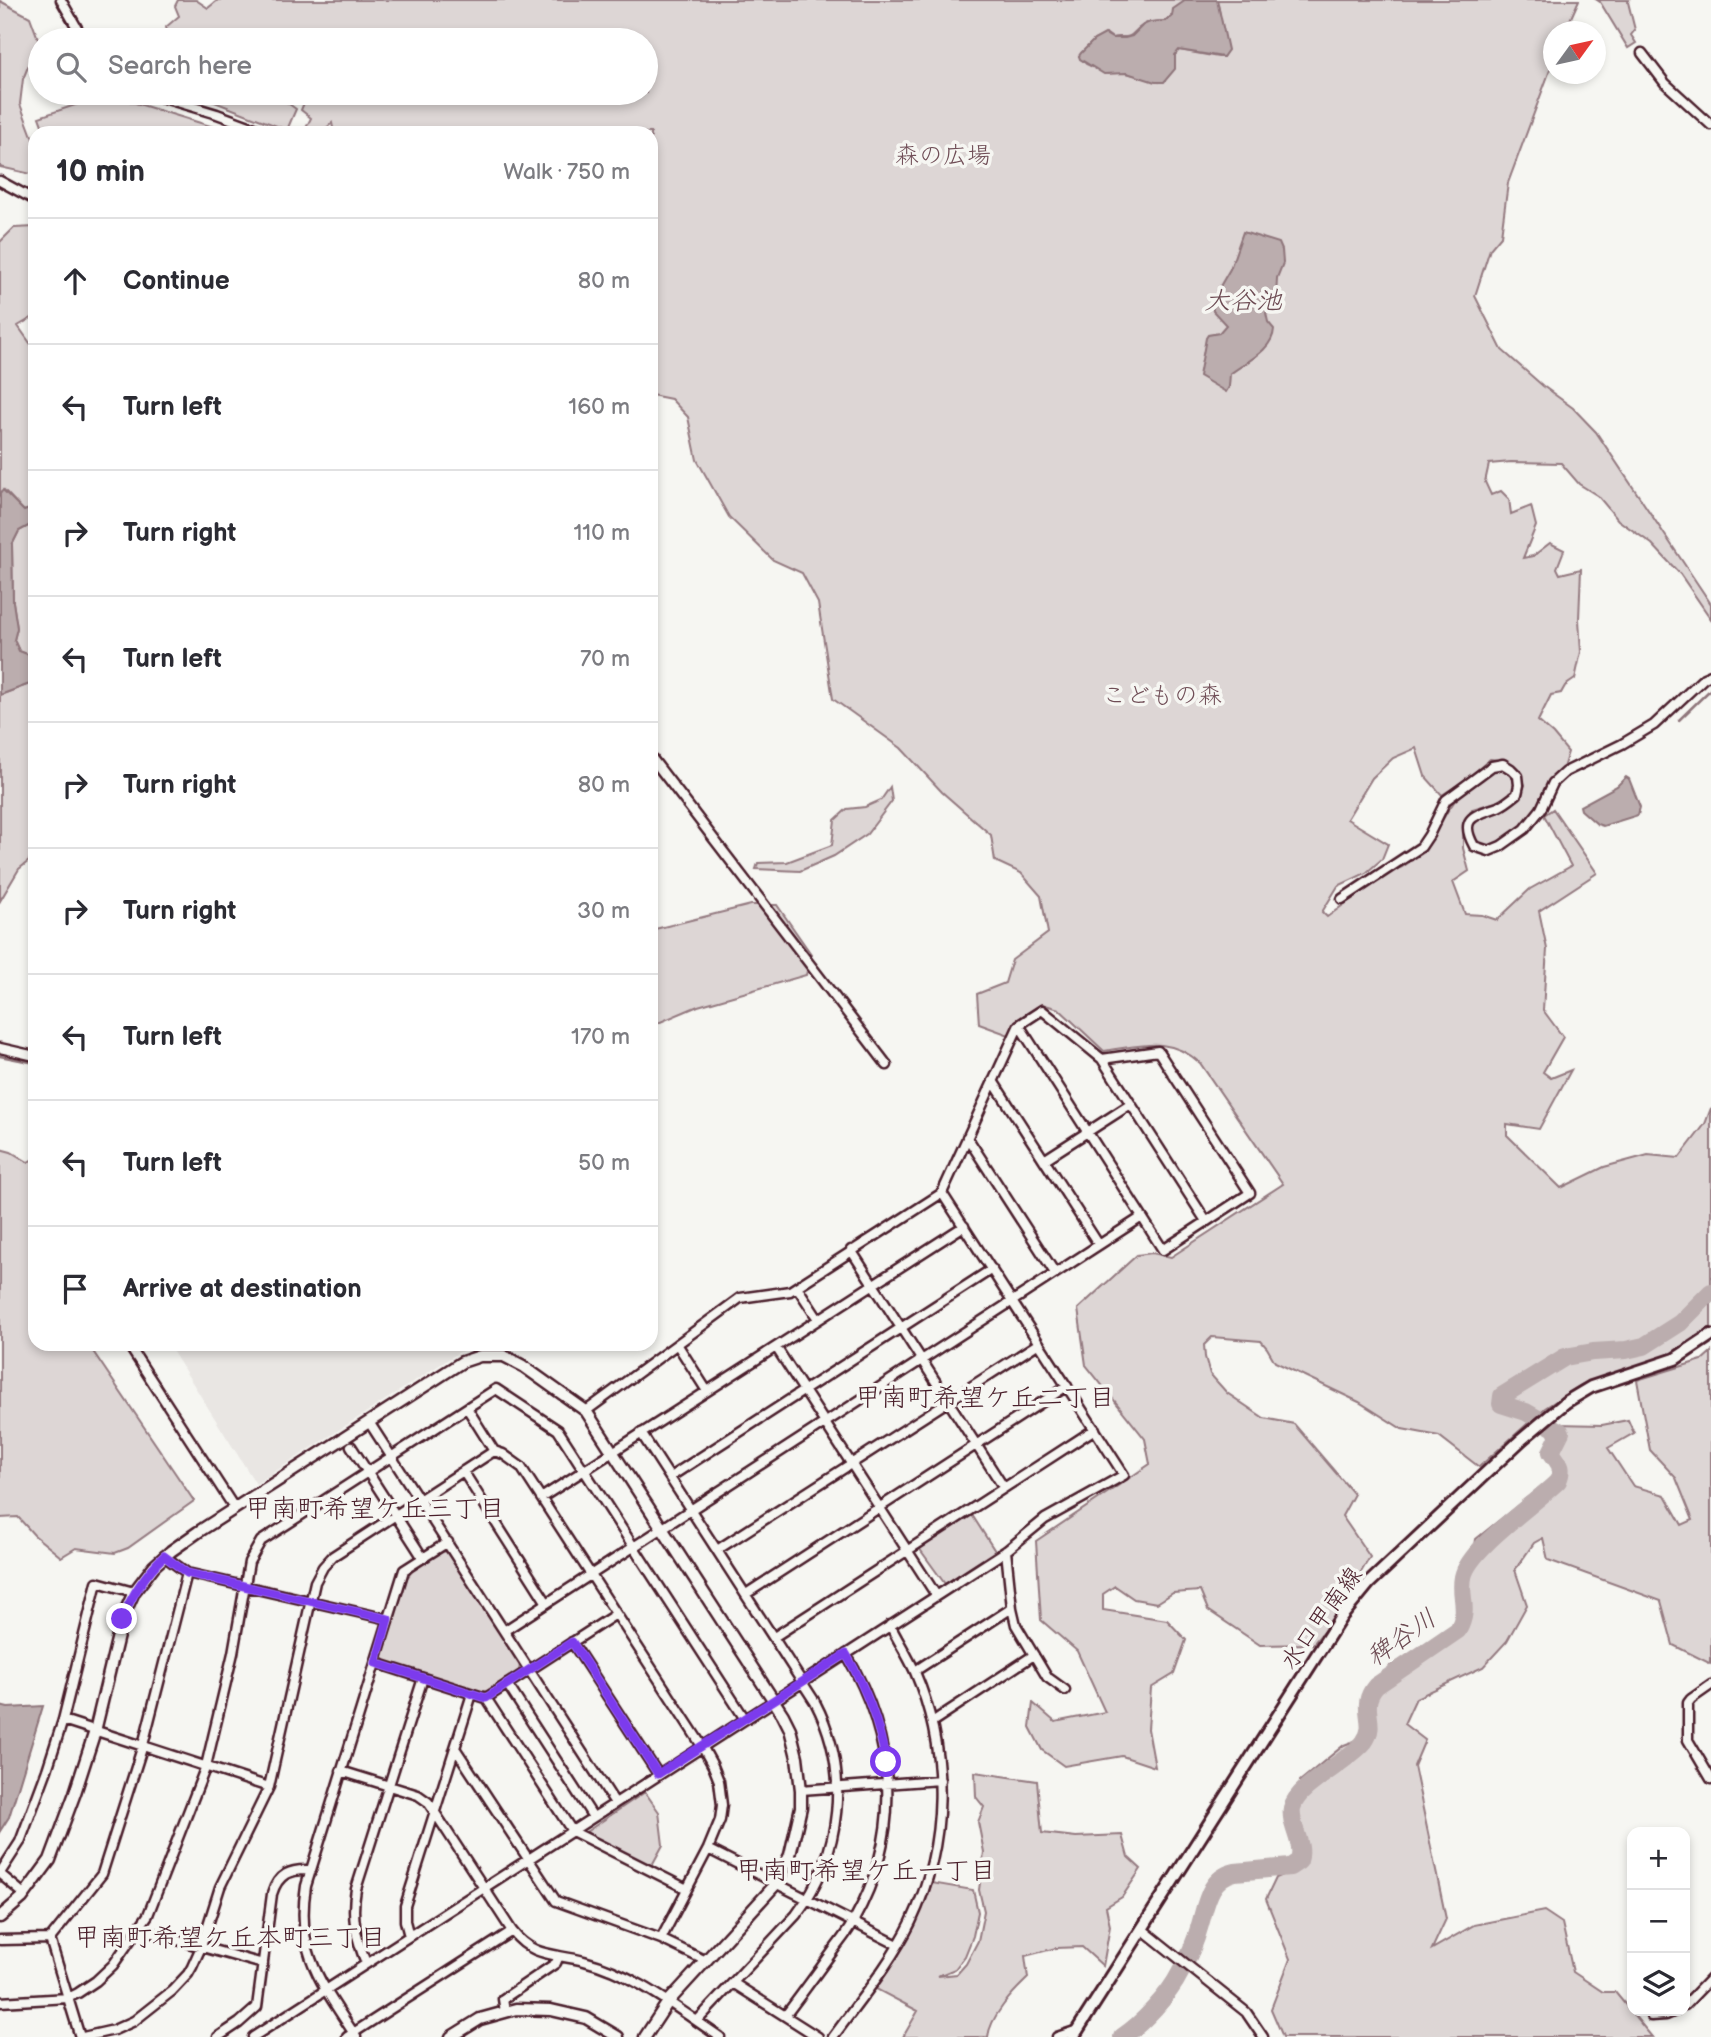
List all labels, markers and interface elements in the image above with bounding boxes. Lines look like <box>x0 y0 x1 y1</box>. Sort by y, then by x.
north arrow <box>1543 21 1606 84</box>
search box <box>28 28 658 105</box>
icon: search <box>52 48 90 86</box>
text: Search here <box>108 51 252 82</box>
park label: 森の広場 <box>895 141 991 170</box>
text: 10 min <box>56 154 145 190</box>
text: Walk · 750 m <box>503 158 630 186</box>
icon: ahead <box>56 262 94 300</box>
text: Continue <box>123 266 230 297</box>
text: 80 m <box>578 267 630 295</box>
water label: 大谷池 <box>1204 286 1283 317</box>
icon: left <box>56 388 94 426</box>
text: Turn left <box>123 392 222 423</box>
text: 160 m <box>568 393 630 421</box>
icon: right <box>56 514 94 552</box>
text: Turn right <box>123 518 236 549</box>
text: 110 m <box>573 519 630 547</box>
icon: left <box>56 640 94 678</box>
text: Turn left <box>123 644 222 675</box>
text: 70 m <box>580 645 630 673</box>
park label: こどもの森 <box>1102 681 1222 710</box>
icon: right <box>56 766 94 804</box>
text: Turn right <box>123 770 236 801</box>
text: 80 m <box>578 771 630 799</box>
icon: right <box>56 892 94 930</box>
text: Turn right <box>123 896 236 927</box>
text: 30 m <box>577 897 630 925</box>
icon: left <box>56 1018 94 1056</box>
text: Turn left <box>123 1022 222 1053</box>
text: 170 m <box>571 1023 630 1051</box>
icon: left <box>56 1144 94 1182</box>
text: Turn left <box>123 1148 222 1179</box>
text: 50 m <box>578 1149 630 1177</box>
icon: arrive <box>56 1270 94 1308</box>
text: Arrive at destination <box>123 1274 362 1305</box>
district label: 甲南町希望ケ丘二丁目 <box>855 1383 1115 1414</box>
district label: 甲南町希望ケ丘三丁目 <box>245 1494 505 1525</box>
street label: 水口甲南線 <box>1274 1561 1368 1675</box>
route end <box>106 1603 137 1634</box>
water label: 稗谷川 <box>1361 1603 1443 1673</box>
route start <box>870 1746 901 1777</box>
map controls <box>1627 1827 1690 2016</box>
button: + <box>1627 1827 1690 1890</box>
district label: 甲南町希望ケ丘一丁目 <box>736 1856 996 1887</box>
button: − <box>1627 1890 1690 1953</box>
district label: 甲南町希望ケ丘本町三丁目 <box>74 1923 386 1954</box>
button: layers <box>1627 1953 1690 2016</box>

